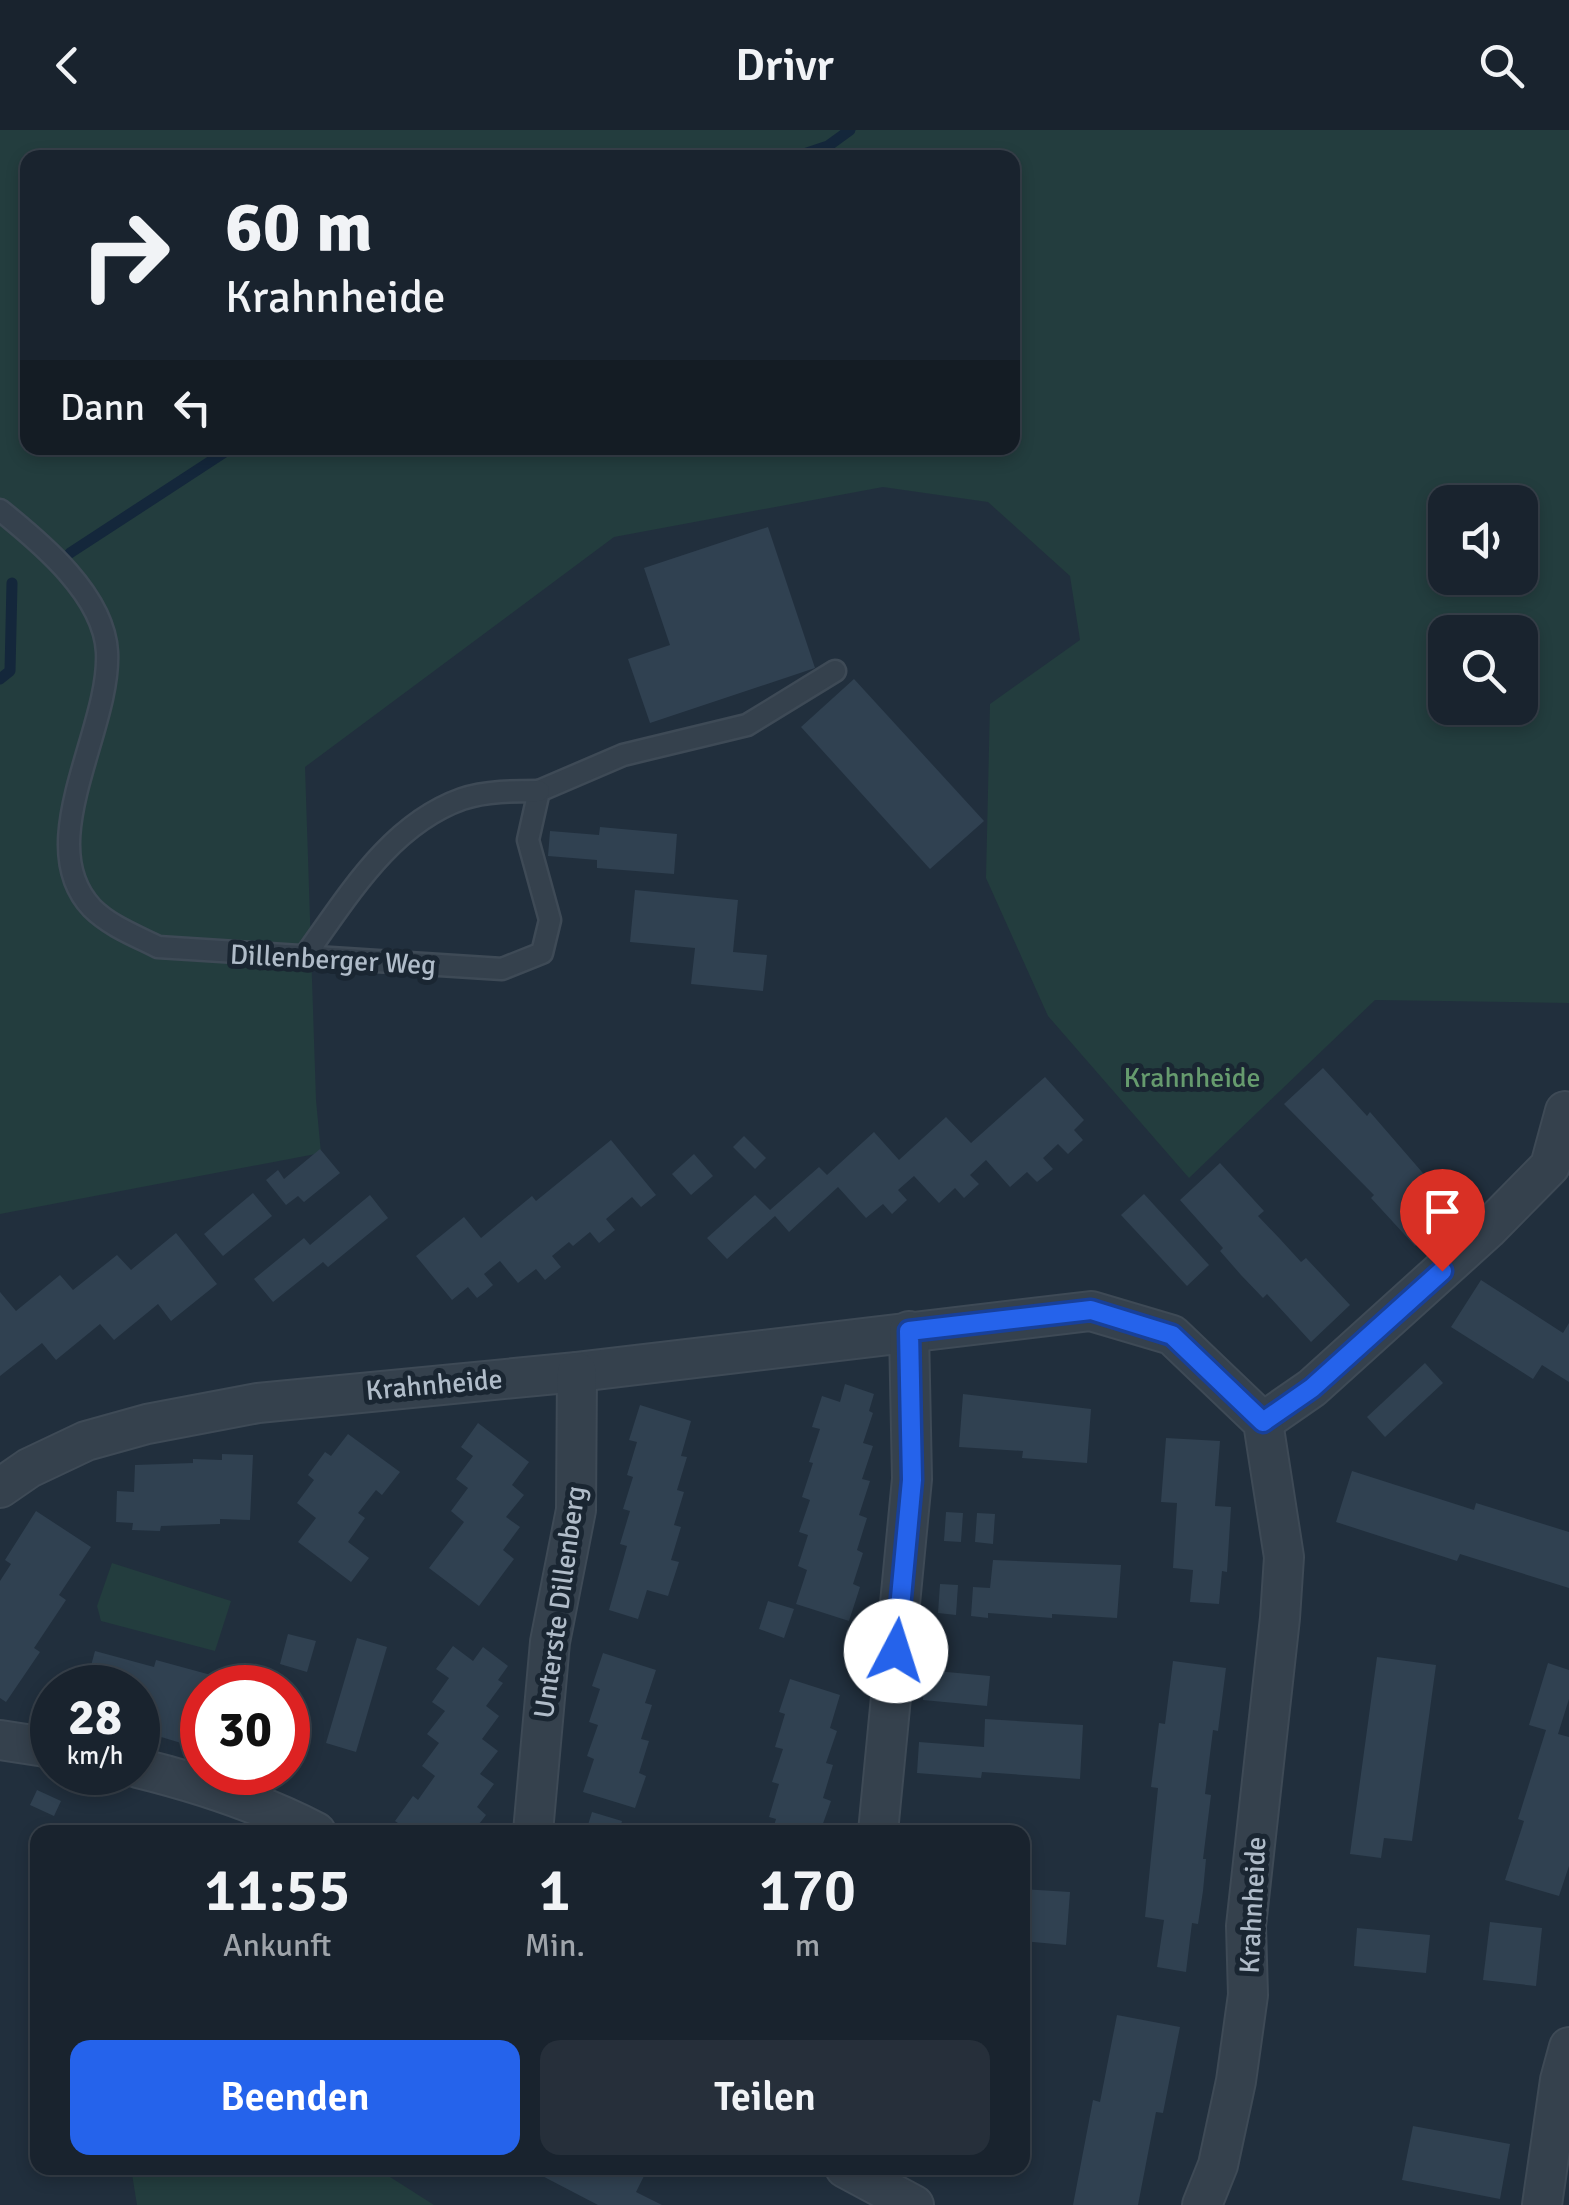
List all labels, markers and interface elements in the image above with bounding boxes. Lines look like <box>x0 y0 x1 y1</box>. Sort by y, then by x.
icon: back <box>40 38 95 93</box>
text: Drivr <box>735 38 834 93</box>
icon: search <box>1474 38 1529 93</box>
text: 60 m <box>225 184 373 270</box>
icon: right <box>60 190 190 320</box>
text: Krahnheide <box>225 270 446 325</box>
icon: left <box>165 380 220 435</box>
text: Dann <box>60 384 145 431</box>
map controls <box>1428 485 1538 725</box>
button: sound <box>1428 485 1538 595</box>
button: search <box>1428 615 1538 725</box>
street label: Dillenberger Weg <box>229 938 437 982</box>
park label: Krahnheide <box>1123 1061 1261 1095</box>
pin <box>1400 1169 1485 1272</box>
icon: arrive <box>1415 1184 1470 1239</box>
street label: Krahnheide <box>364 1362 504 1408</box>
street label: Unterste Dillenberg <box>527 1484 593 1721</box>
position arrow <box>844 1599 948 1703</box>
speed limit sign: 30 <box>180 1665 310 1795</box>
text: 28 <box>68 1687 122 1749</box>
text: km/h <box>67 1740 123 1771</box>
street label: Krahnheide <box>1232 1836 1274 1974</box>
text: 11:55 <box>204 1854 351 1928</box>
text: 1 <box>538 1854 571 1928</box>
text: 170 <box>759 1854 856 1928</box>
text: Ankunft <box>223 1926 331 1965</box>
text: Min. <box>524 1926 585 1965</box>
text: m <box>795 1926 820 1965</box>
button: Beenden <box>70 2040 520 2155</box>
button: Teilen <box>540 2040 990 2155</box>

